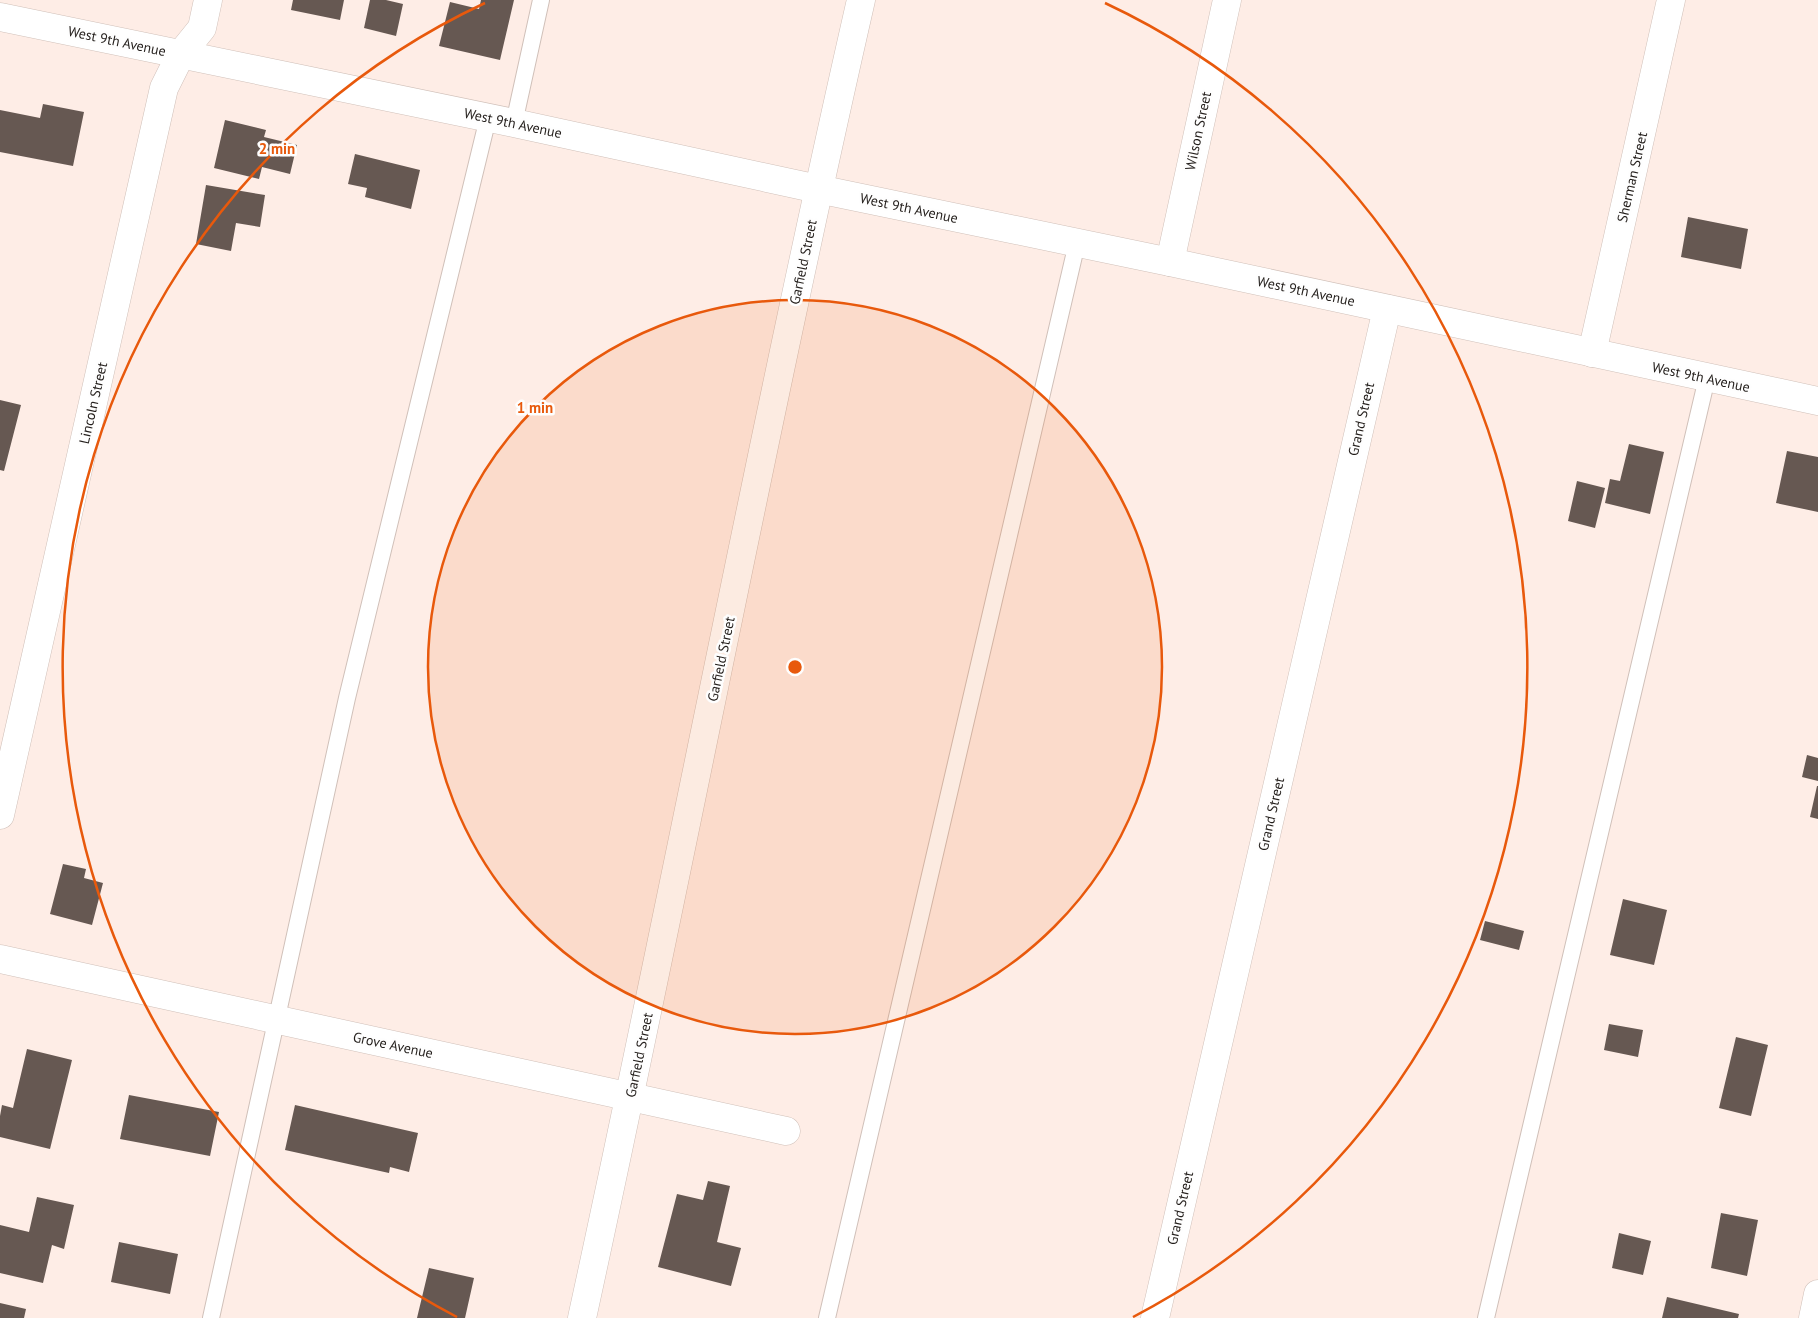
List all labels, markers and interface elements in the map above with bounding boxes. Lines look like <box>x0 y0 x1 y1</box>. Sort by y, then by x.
street label: West 9th Avenue <box>66 22 168 60</box>
street label: Wilson Street <box>1181 90 1215 172</box>
street label: West 9th Avenue <box>462 104 564 142</box>
street label: Sherman Street <box>1613 130 1651 224</box>
text: 2 min <box>259 139 295 158</box>
street label: West 9th Avenue <box>858 189 960 227</box>
street label: Garfield Street <box>785 218 821 306</box>
street label: West 9th Avenue <box>1255 272 1357 310</box>
street label: West 9th Avenue <box>1650 358 1752 396</box>
street label: Lincoln Street <box>75 360 111 446</box>
street label: Grand Street <box>1344 380 1378 458</box>
text: 1 min <box>517 398 553 417</box>
street label: Garfield Street <box>703 615 739 703</box>
centre of rings <box>786 658 804 676</box>
street label: Grand Street <box>1254 775 1288 853</box>
street label: Garfield Street <box>621 1011 657 1099</box>
street label: Grove Avenue <box>351 1028 435 1062</box>
street label: Grand Street <box>1163 1169 1197 1247</box>

